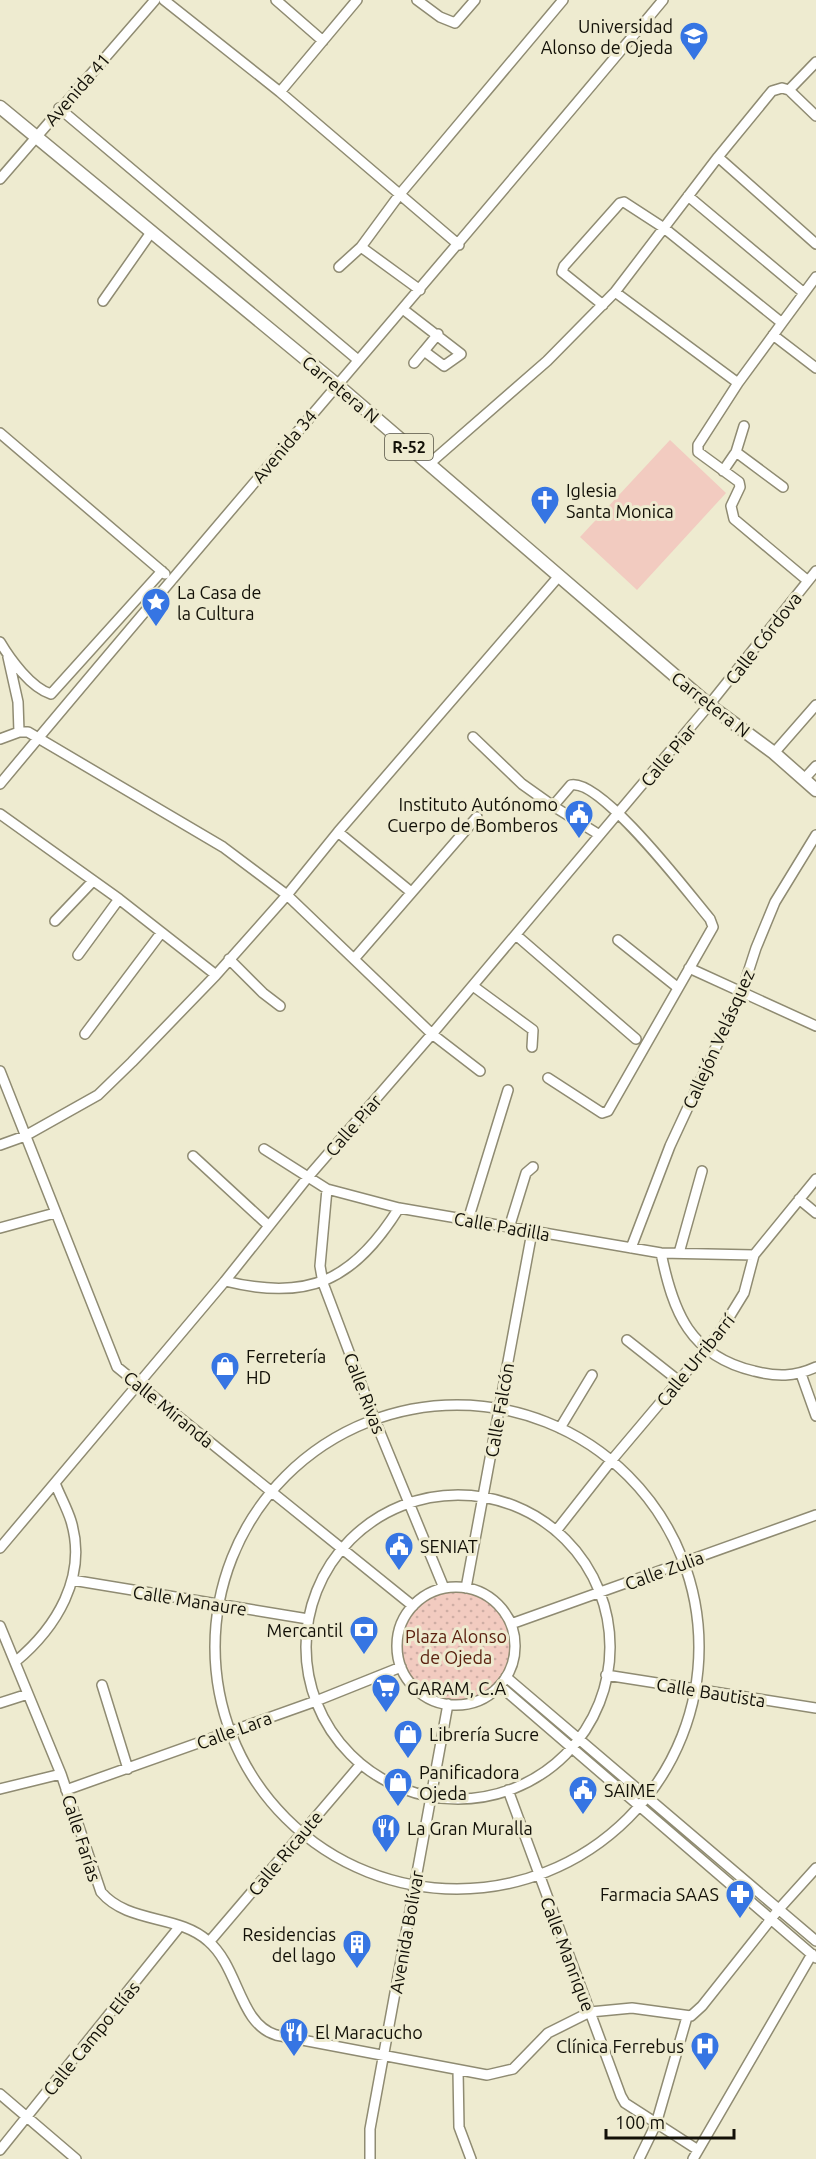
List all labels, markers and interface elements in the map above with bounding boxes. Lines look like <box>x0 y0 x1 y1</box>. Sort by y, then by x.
place label: Universidad Alonso de Ojeda <box>541 16 673 57</box>
school or university icon: Universidad Alonso de Ojeda <box>678 20 710 62</box>
street label: Avenida 41 <box>40 49 114 129</box>
street label: Carretera N <box>299 351 383 427</box>
street label: Avenida 34 <box>248 405 320 487</box>
road number: R-52 <box>385 434 433 460</box>
place label: Iglesia Santa Monica <box>566 480 674 521</box>
church icon: Iglesia Santa Monica <box>529 484 561 526</box>
place label: La Casa de la Cultura <box>177 582 262 623</box>
place icon: La Casa de la Cultura <box>140 586 172 628</box>
street label: Calle Córdova <box>721 588 805 688</box>
street label: Carretera N <box>668 667 754 741</box>
street label: Calle Piar <box>636 720 700 790</box>
place label: Instituto Autónomo Cuerpo de Bomberos <box>387 794 558 835</box>
public building icon: Instituto Autónomo Cuerpo de Bomberos <box>563 798 595 840</box>
street label: Callejón Velásquez <box>678 966 758 1112</box>
street label: Calle Piar <box>321 1090 385 1160</box>
street label: Calle Padilla <box>452 1208 552 1244</box>
street label: Calle Urribarrí <box>652 1310 738 1410</box>
place label: Ferretería HD <box>246 1346 326 1387</box>
shop icon: Ferretería HD <box>209 1350 241 1392</box>
street label: Calle Rivas <box>340 1350 390 1437</box>
street label: Calle Falcón <box>481 1361 517 1459</box>
street label: Calle Miranda <box>120 1367 218 1451</box>
public building icon: SENIAT <box>383 1530 415 1572</box>
place label: SENIAT <box>420 1536 478 1556</box>
street label: Calle Zulia <box>622 1546 706 1594</box>
street label: Calle Manaure <box>132 1581 248 1619</box>
bank icon: Mercantil <box>348 1614 380 1656</box>
place label: Mercantil <box>267 1620 343 1640</box>
park label: Plaza Alonso de Ojeda <box>405 1626 507 1667</box>
supermarket icon: GARAM, C.A <box>370 1672 402 1714</box>
street label: Calle Bautista <box>655 1673 767 1711</box>
place label: GARAM, C.A <box>407 1678 507 1698</box>
street label: Calle Lara <box>194 1707 274 1753</box>
shop icon: Librería Sucre <box>392 1718 424 1760</box>
place label: Librería Sucre <box>429 1724 539 1744</box>
place label: Panificadora Ojeda <box>419 1762 519 1803</box>
shop icon: Panificadora Ojeda <box>382 1766 414 1808</box>
public building icon: SAIME <box>567 1774 599 1816</box>
place label: SAIME <box>604 1780 655 1800</box>
street label: Calle Farías <box>59 1792 105 1884</box>
street label: Calle Ricaute <box>244 1807 326 1899</box>
restaurant icon: La Gran Muralla <box>370 1812 402 1854</box>
place label: La Gran Muralla <box>407 1818 533 1838</box>
street label: Avenida Bolívar <box>385 1869 427 1995</box>
pharmacy icon: Farmacia SAAS <box>724 1878 756 1920</box>
place label: Farmacia SAAS <box>600 1884 719 1904</box>
street label: Calle Manrique <box>537 1894 599 2014</box>
place label: Residencias del lago <box>242 1924 336 1965</box>
building icon: Residencias del lago <box>341 1928 373 1970</box>
street label: Calle Campo Elías <box>39 1977 143 2099</box>
restaurant icon: El Maracucho <box>278 2016 310 2058</box>
place label: El Maracucho <box>315 2022 423 2042</box>
hospital icon: Clínica Ferrebus <box>689 2030 721 2072</box>
place label: Clínica Ferrebus <box>556 2036 684 2056</box>
scale bar <box>606 2102 734 2140</box>
text: 100 m <box>615 2112 665 2132</box>

